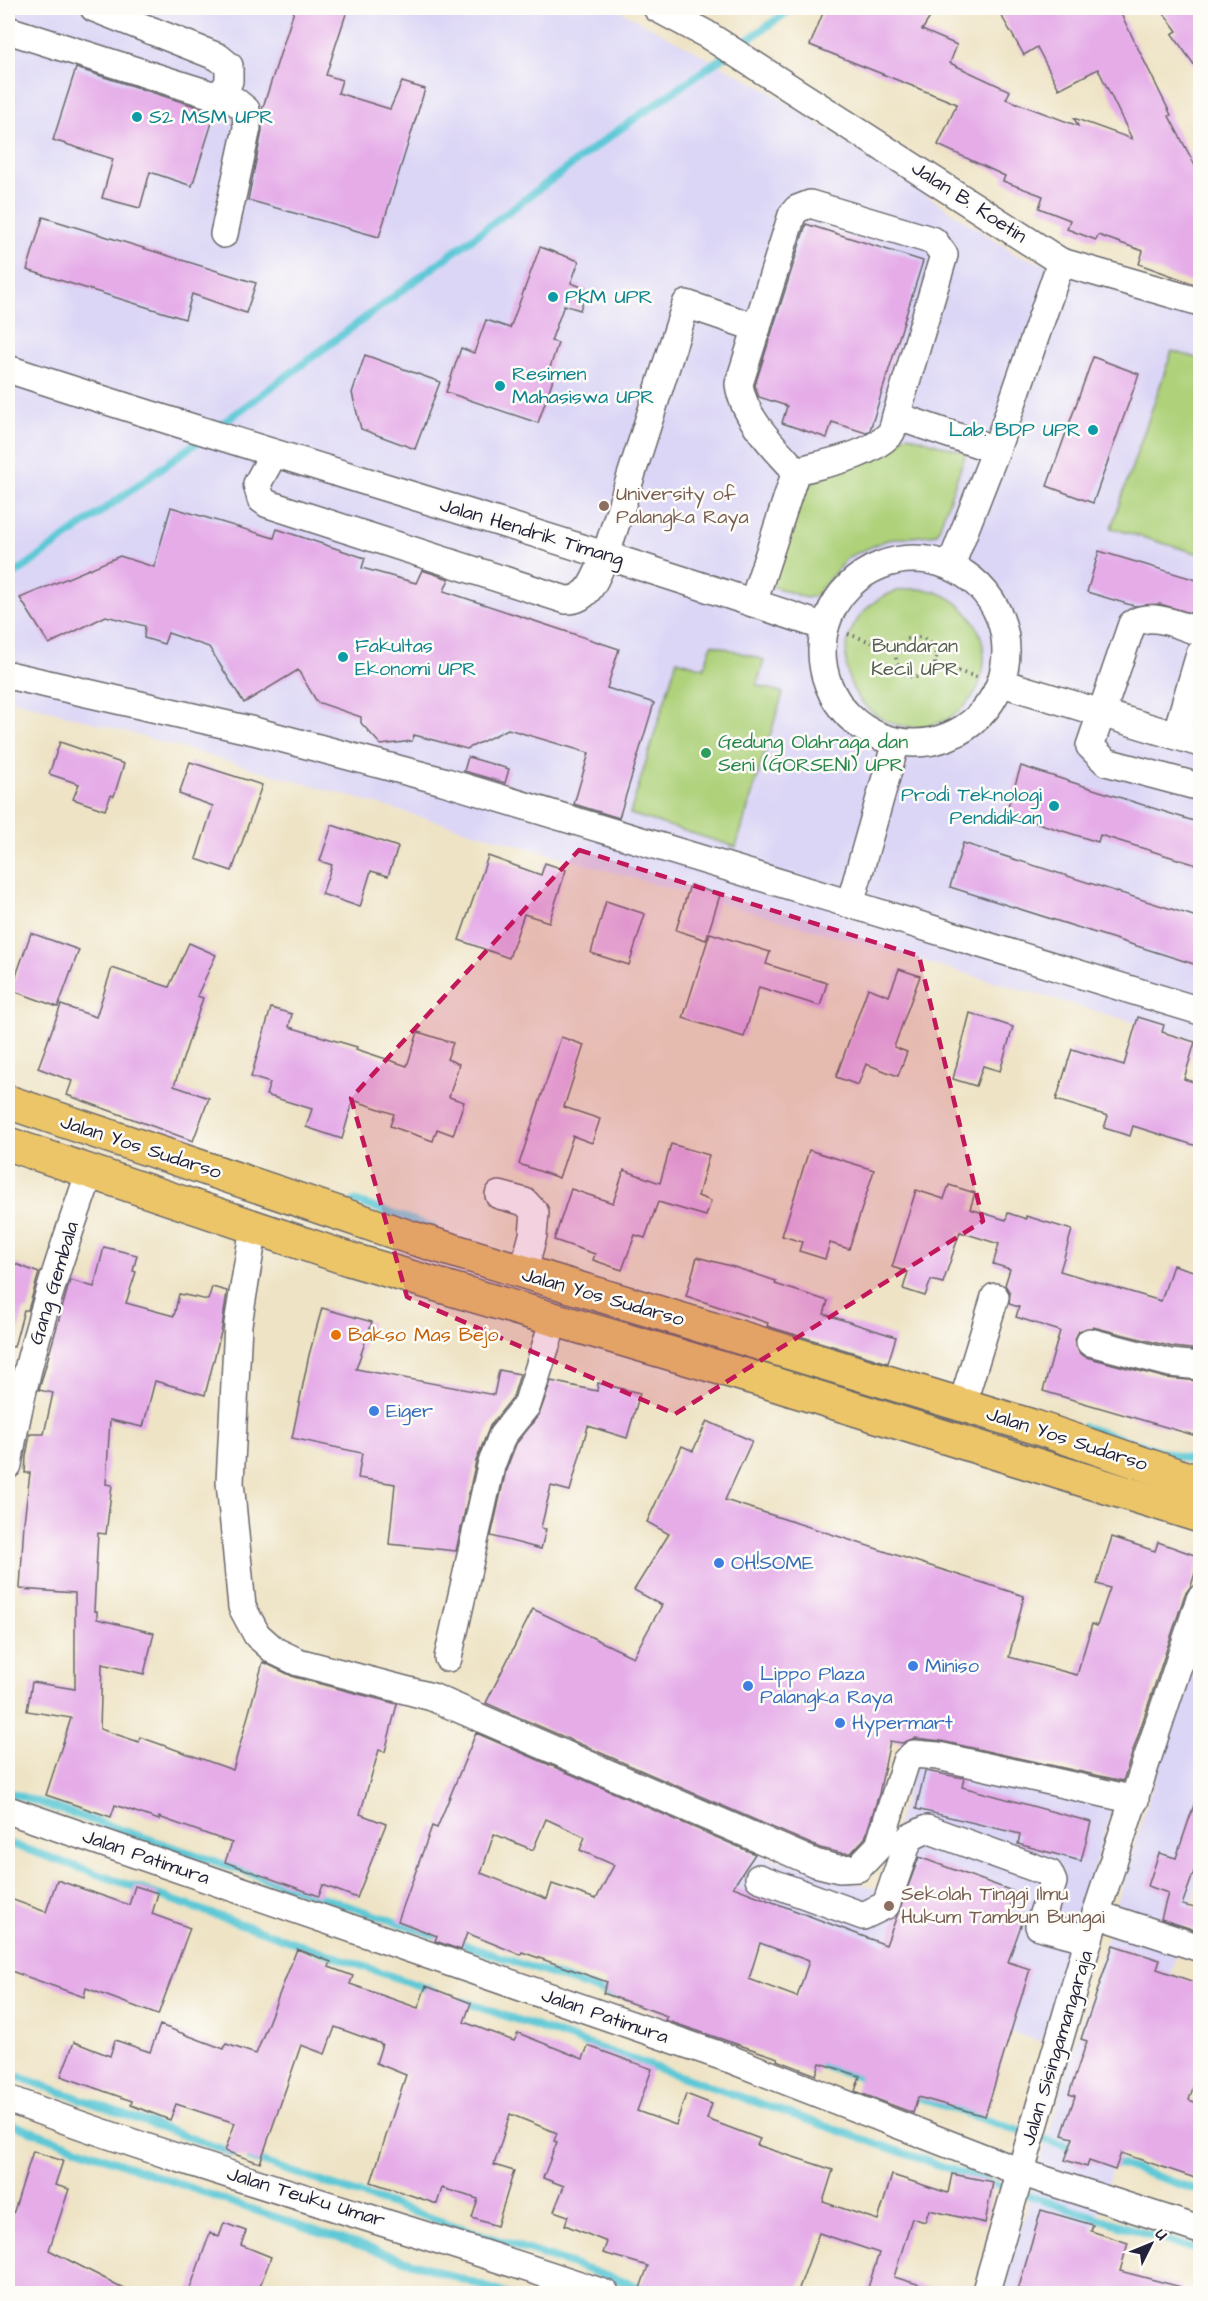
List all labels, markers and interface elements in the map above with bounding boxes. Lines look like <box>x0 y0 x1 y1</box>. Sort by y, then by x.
place label: S2 MSM UPR <box>149 103 274 131</box>
marker: S2 MSM UPR <box>130 110 144 124</box>
street label: Jalan B. Koetin <box>906 154 1032 250</box>
place label: PKM UPR <box>565 283 653 311</box>
marker: PKM UPR <box>546 290 560 304</box>
place label: Resimen Mahasiswa UPR <box>512 360 655 411</box>
marker: Resimen Mahasiswa UPR <box>493 379 507 393</box>
place label: Lab. BDP UPR <box>949 416 1081 444</box>
marker: Lab. BDP UPR <box>1086 423 1100 437</box>
place label: University of Palangka Raya <box>616 480 749 532</box>
street label: Jalan Hendrik Timang <box>436 491 628 574</box>
marker: University of Palangka Raya <box>597 499 611 513</box>
place label: Fakultas Ekonomi UPR <box>355 632 476 683</box>
park label: Bundaran Kecil UPR <box>871 632 959 683</box>
marker: Fakultas Ekonomi UPR <box>336 650 350 664</box>
place label: Gedung Olahraga dan Seni (GORSENI) UPR <box>718 728 908 779</box>
marker: Gedung Olahraga dan Seni (GORSENI) UPR <box>699 746 713 760</box>
place label: Prodi Teknologi Pendidikan <box>901 781 1042 832</box>
marker: Prodi Teknologi Pendidikan <box>1047 799 1061 813</box>
street label: Jalan Yos Sudarso <box>57 1108 225 1186</box>
street label: Gang Gembala <box>22 1218 87 1348</box>
street label: Jalan Yos Sudarso <box>518 1260 688 1334</box>
place label: Bakso Mas Bejo <box>348 1321 499 1349</box>
marker: Bakso Mas Bejo <box>329 1328 343 1342</box>
place label: Eiger <box>386 1397 433 1426</box>
street label: Jalan Yos Sudarso <box>983 1400 1151 1478</box>
marker: Eiger <box>367 1404 381 1418</box>
place label: OH!SOME <box>731 1549 814 1577</box>
marker: OH!SOME <box>712 1556 726 1570</box>
place label: Miniso <box>925 1652 979 1680</box>
marker: Miniso <box>906 1659 920 1673</box>
place label: Lippo Plaza Palangka Raya <box>760 1660 893 1712</box>
marker: Lippo Plaza Palangka Raya <box>741 1679 755 1693</box>
place label: Hypermart <box>852 1709 953 1738</box>
marker: Hypermart <box>833 1716 847 1730</box>
street label: Jalan Patimura <box>79 1822 213 1892</box>
place label: Sekolah Tinggi Ilmu Hukum Tambun Bungai <box>901 1880 1105 1932</box>
marker: Sekolah Tinggi Ilmu Hukum Tambun Bungai <box>882 1899 896 1913</box>
street label: Jalan Sisingamangaraja <box>1014 1947 1101 2149</box>
street label: Jalan Patimura <box>538 1981 672 2051</box>
street label: Jalan Teuku Umar <box>223 2160 389 2234</box>
north arrow <box>1121 2214 1181 2274</box>
text: U <box>1150 2224 1172 2245</box>

